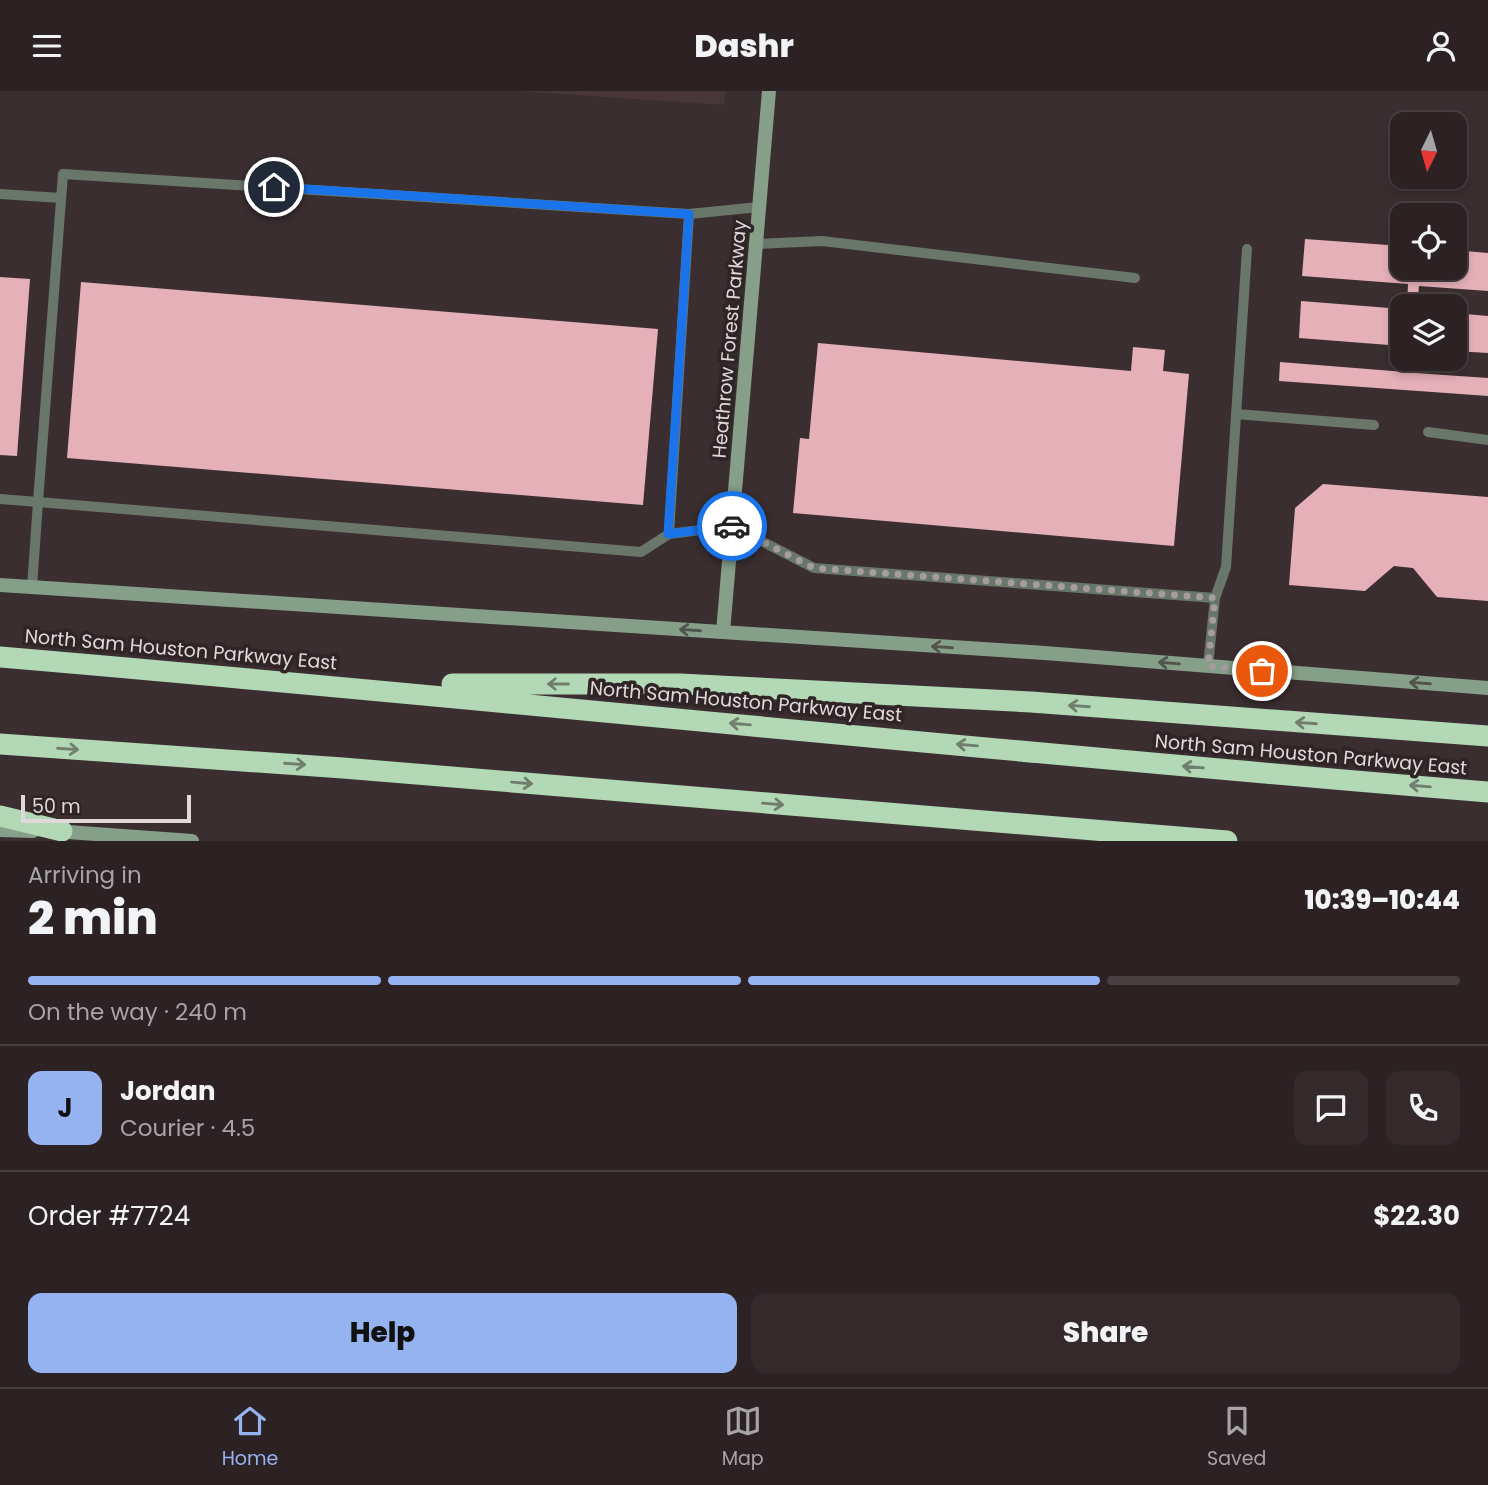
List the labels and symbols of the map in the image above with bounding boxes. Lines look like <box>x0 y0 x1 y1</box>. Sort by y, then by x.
north arrow <box>1390 112 1466 189</box>
pin <box>244 157 304 217</box>
street label: Heathrow Forest Parkway <box>706 218 753 459</box>
courier <box>697 491 767 561</box>
street label: North Sam Houston Parkway East <box>24 622 338 677</box>
one-way arrow <box>680 623 702 636</box>
one-way arrow <box>931 640 954 653</box>
pin <box>1232 641 1292 701</box>
one-way arrow <box>1158 656 1181 669</box>
street label: North Sam Houston Parkway East <box>589 674 903 729</box>
one-way arrow <box>1409 676 1432 689</box>
one-way arrow <box>547 677 570 691</box>
one-way arrow <box>1068 699 1091 712</box>
one-way arrow <box>1295 716 1318 729</box>
one-way arrow <box>730 717 752 730</box>
street label: North Sam Houston Parkway East <box>1154 727 1468 782</box>
one-way arrow <box>956 738 979 751</box>
one-way arrow <box>56 743 79 756</box>
one-way arrow <box>283 758 306 771</box>
one-way arrow <box>1183 760 1205 773</box>
one-way arrow <box>510 777 533 790</box>
one-way arrow <box>1409 779 1432 792</box>
scale bar <box>21 792 191 824</box>
one-way arrow <box>761 798 784 811</box>

